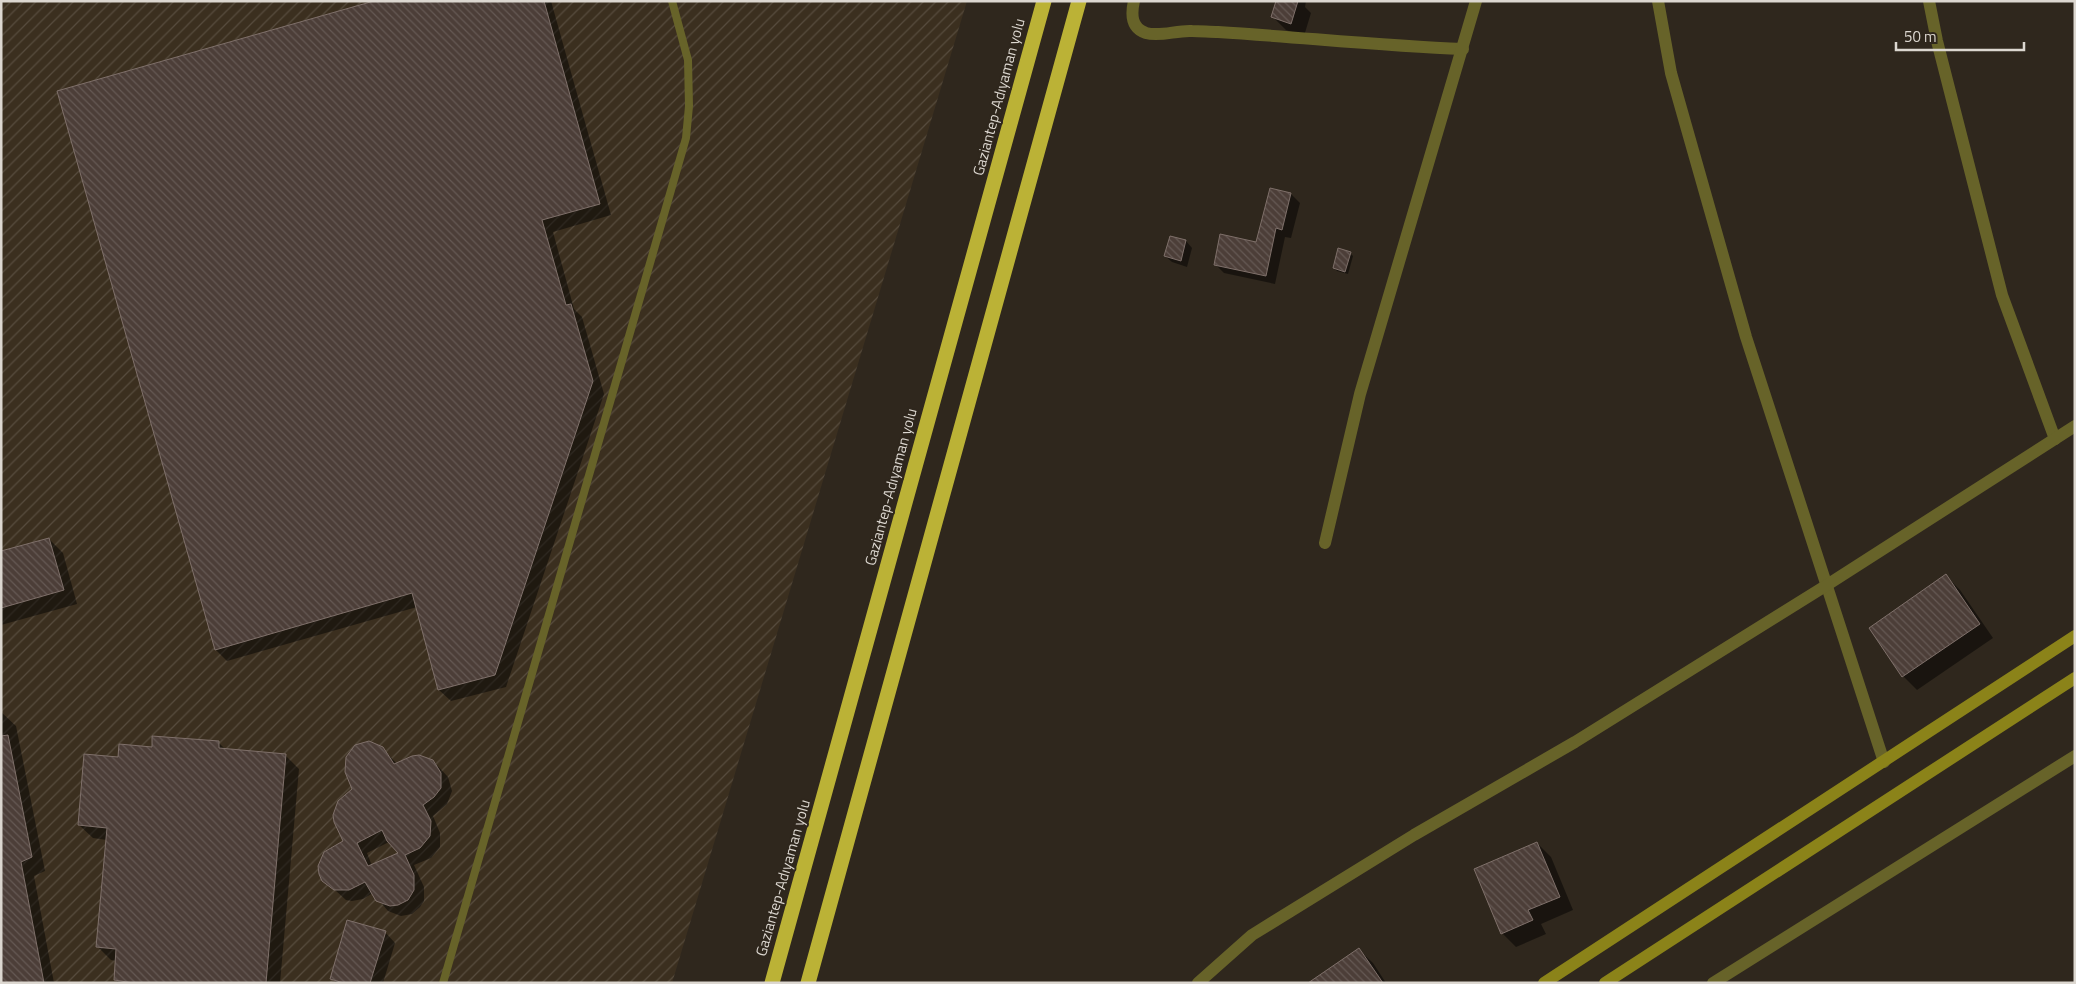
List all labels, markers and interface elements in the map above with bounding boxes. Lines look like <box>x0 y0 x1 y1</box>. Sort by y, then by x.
street label: Gaziantep-Adıyaman yolu <box>966 16 1031 178</box>
scale bar <box>1896 20 2024 52</box>
text: 50 m <box>1904 25 1937 48</box>
street label: Gaziantep-Adıyaman yolu <box>858 406 923 568</box>
street label: Gaziantep-Adıyaman yolu <box>749 797 816 959</box>

